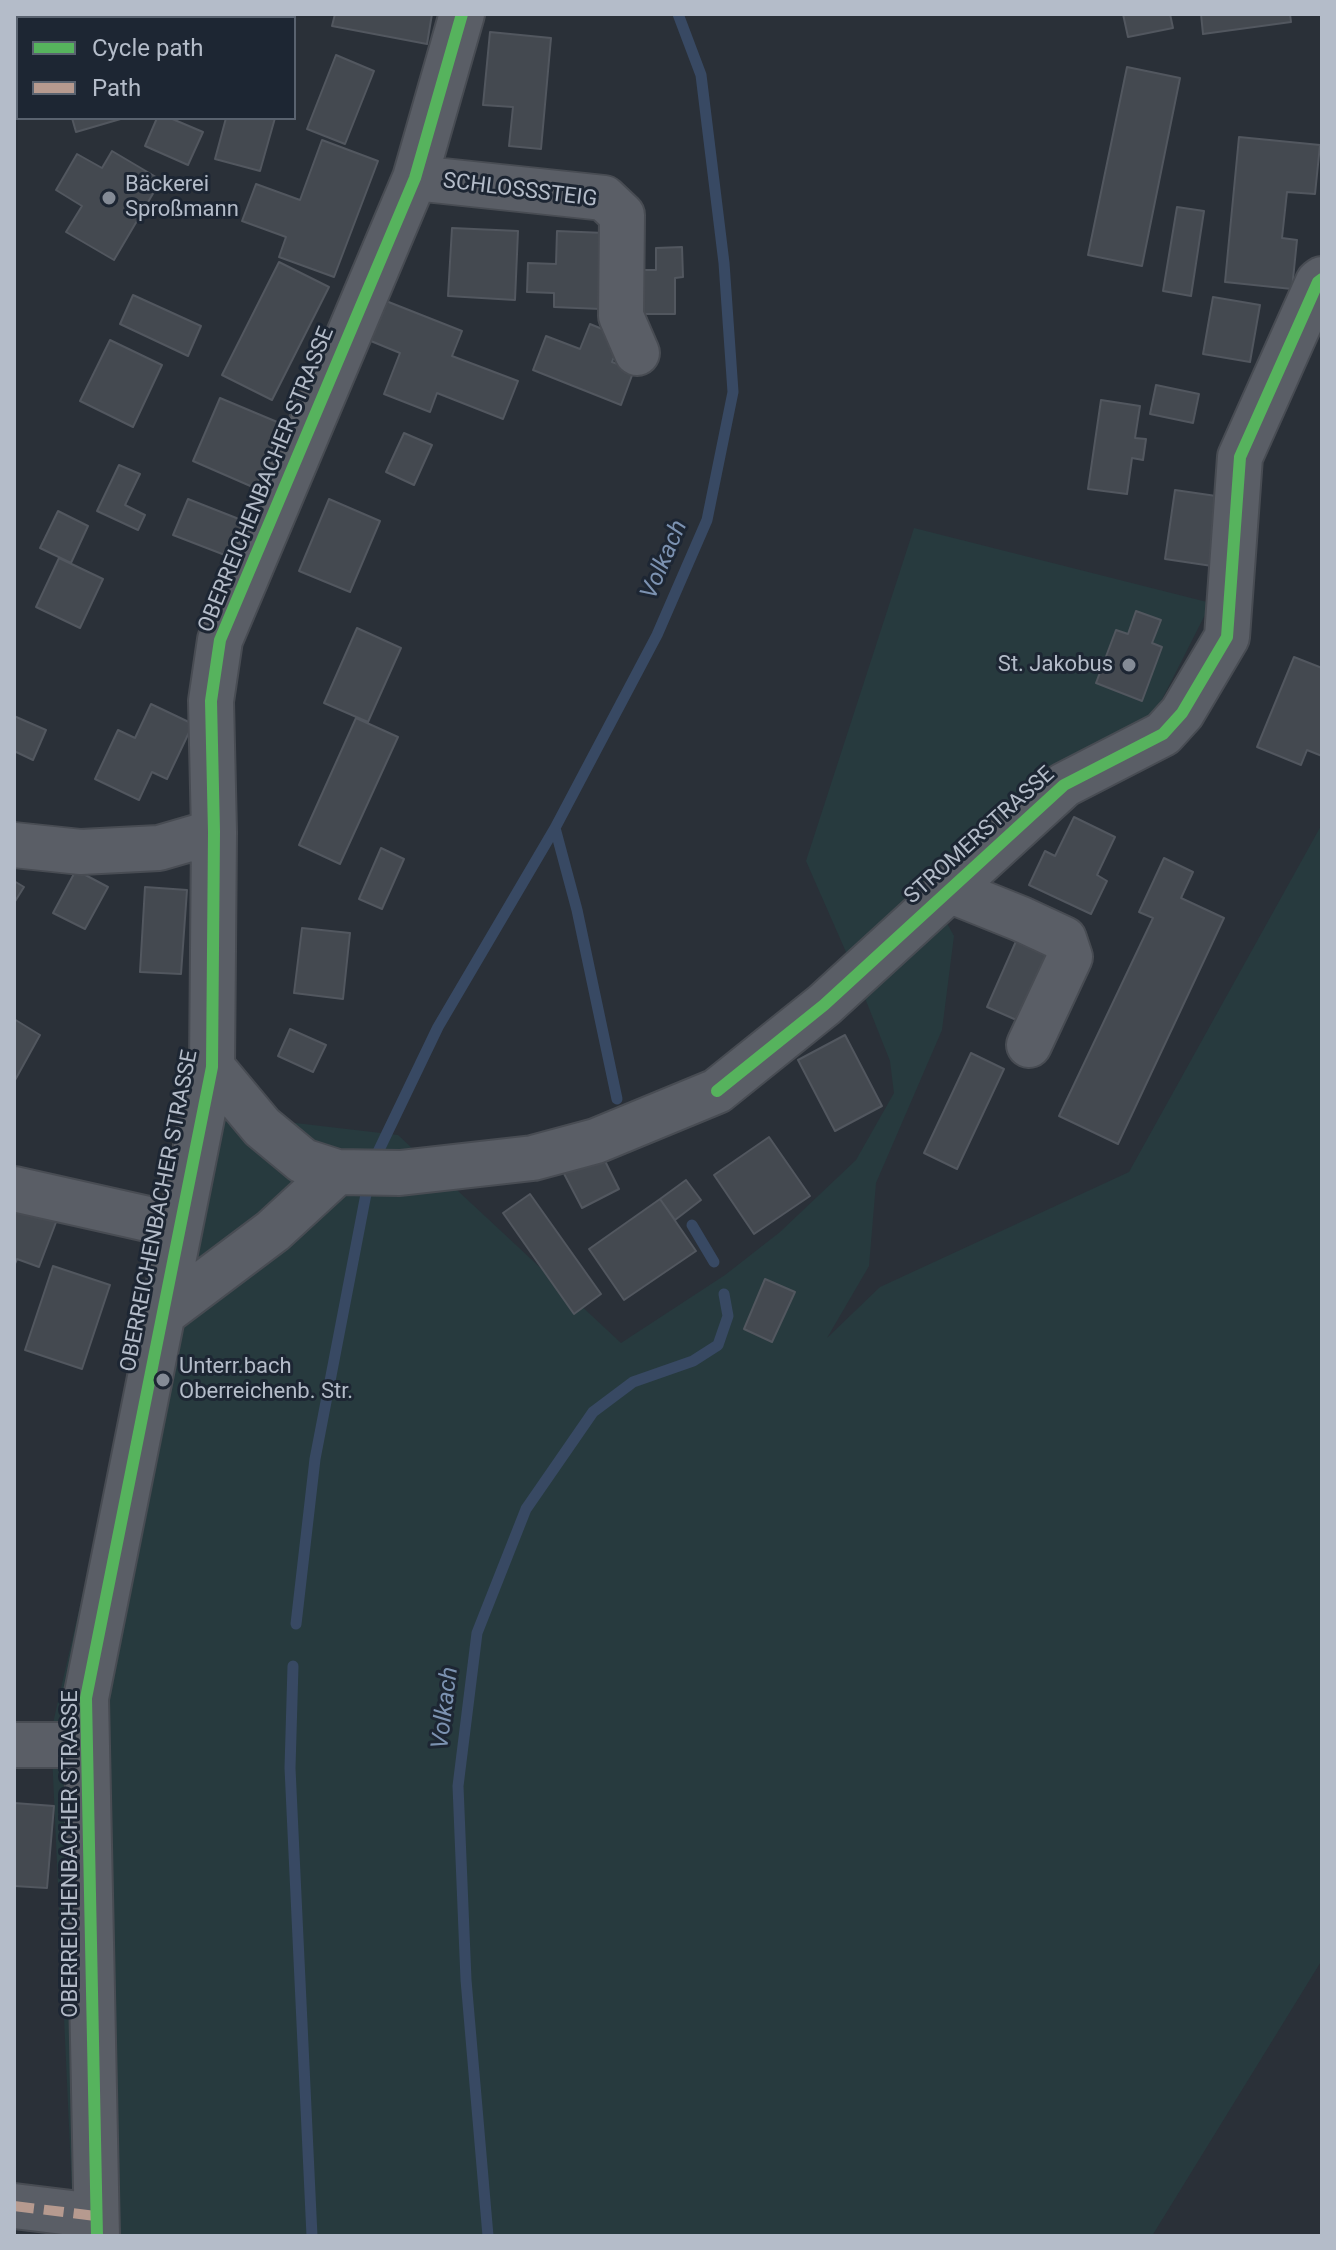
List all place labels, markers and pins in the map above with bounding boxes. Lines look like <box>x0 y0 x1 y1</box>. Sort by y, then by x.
place label: Bäckerei Sproßmann <box>125 172 239 224</box>
marker: Bäckerei Sproßmann <box>100 189 118 207</box>
place label: St. Jakobus <box>998 652 1113 678</box>
marker: St. Jakobus <box>1120 656 1138 674</box>
place label: Unterr.bach Oberreichenb. Str. <box>179 1354 353 1406</box>
marker: Unterr.bach Oberreichenb. Str. <box>154 1371 172 1389</box>

